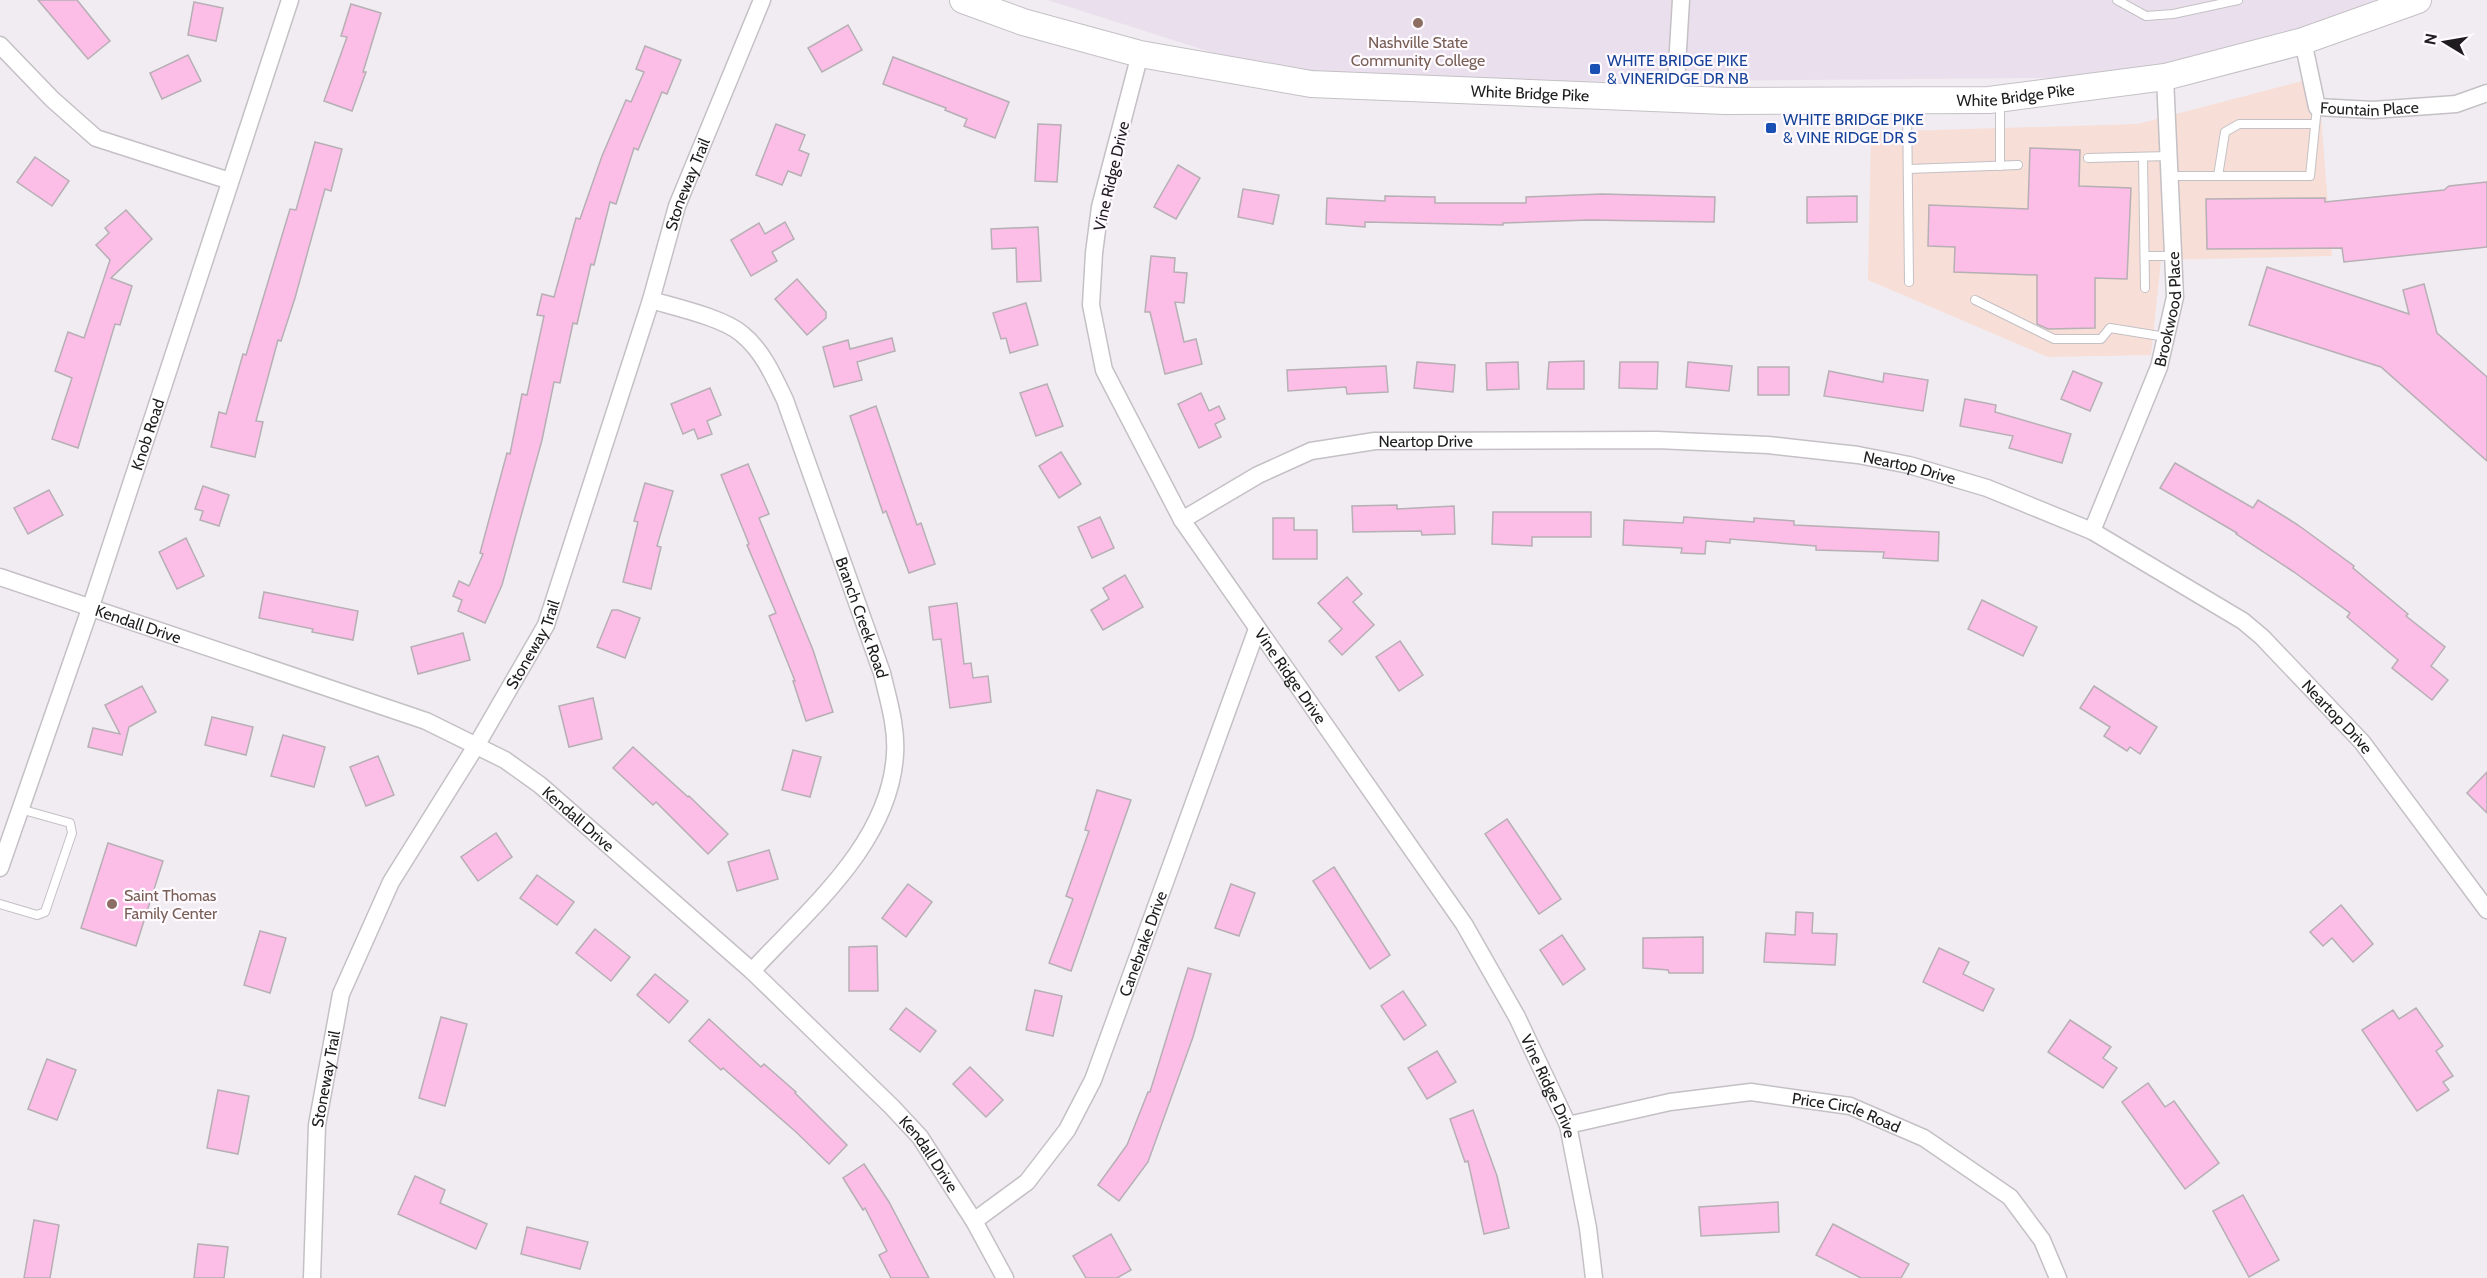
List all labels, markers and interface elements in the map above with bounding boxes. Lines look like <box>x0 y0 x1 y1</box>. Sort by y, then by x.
north arrow <box>2415 12 2475 72</box>
marker: Nashville State Community College <box>1411 16 1425 30</box>
text: N <box>2420 32 2441 47</box>
place label: Nashville State Community College <box>1351 33 1485 70</box>
place label: WHITE BRIDGE PIKE & VINERIDGE DR NB <box>1607 51 1749 88</box>
marker: WHITE BRIDGE PIKE & VINERIDGE DR NB <box>1588 62 1602 76</box>
street label: White Bridge Pike <box>1957 80 2076 110</box>
street label: White Bridge Pike <box>1470 82 1590 105</box>
street label: Fountain Place <box>2320 98 2419 120</box>
place label: WHITE BRIDGE PIKE & VINE RIDGE DR S <box>1783 110 1924 147</box>
street label: Vine Ridge Drive <box>1090 119 1133 233</box>
marker: WHITE BRIDGE PIKE & VINE RIDGE DR S <box>1764 121 1778 135</box>
street label: Stoneway Trail <box>662 135 714 233</box>
street label: Brookwood Place <box>2150 251 2185 369</box>
street label: Knob Road <box>127 396 168 473</box>
street label: Neartop Drive <box>1378 432 1473 451</box>
street label: Neartop Drive <box>1862 447 1958 488</box>
street label: Branch Creek Road <box>832 555 892 680</box>
street label: Stoneway Trail <box>502 597 564 692</box>
street label: Kendall Drive <box>93 601 184 648</box>
street label: Vine Ridge Drive <box>1250 625 1330 728</box>
street label: Neartop Drive <box>2298 676 2376 758</box>
street label: Kendall Drive <box>538 783 618 856</box>
place label: Saint Thomas Family Center <box>124 886 218 923</box>
street label: Canebrake Drive <box>1115 888 1171 999</box>
marker: Saint Thomas Family Center <box>105 897 119 911</box>
street label: Stoneway Trail <box>308 1029 344 1129</box>
street label: Vine Ridge Drive <box>1517 1031 1579 1140</box>
street label: Price Circle Road <box>1791 1089 1903 1137</box>
street label: Kendall Drive <box>895 1112 962 1196</box>

